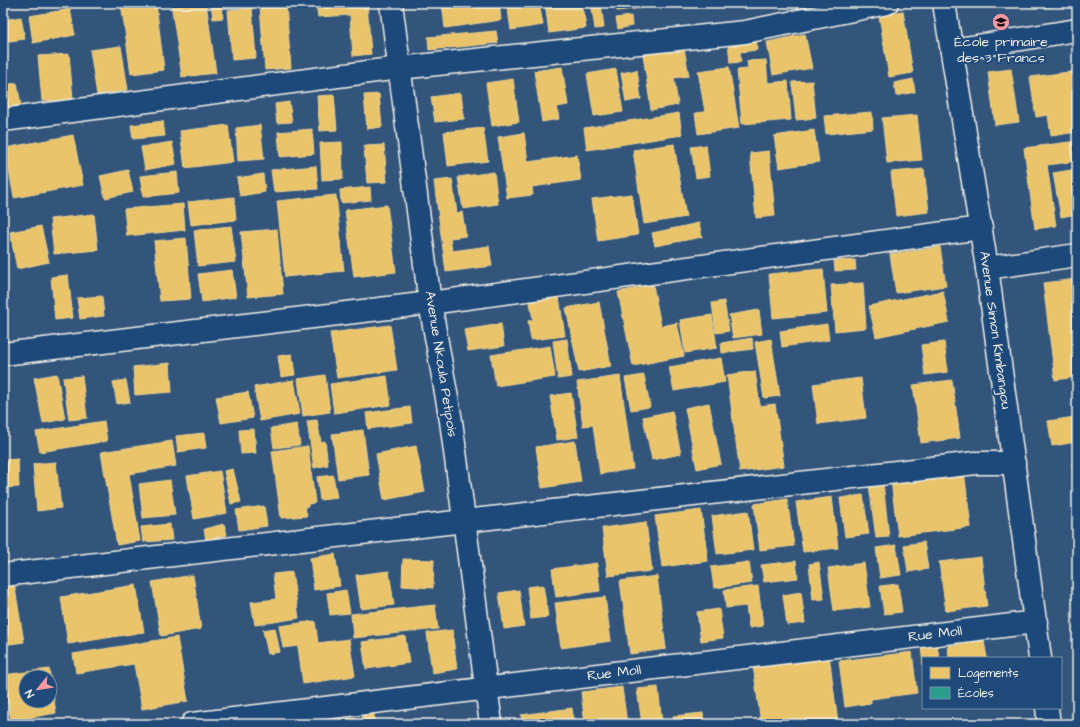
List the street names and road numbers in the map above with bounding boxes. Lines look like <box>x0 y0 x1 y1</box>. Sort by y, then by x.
street label: Avenue Simon Kimbangou <box>974 250 1016 410</box>
street label: Avenue Nkoula Petipois <box>420 290 462 438</box>
street label: Rue Moll <box>907 621 963 647</box>
street label: Rue Moll <box>586 660 642 686</box>

